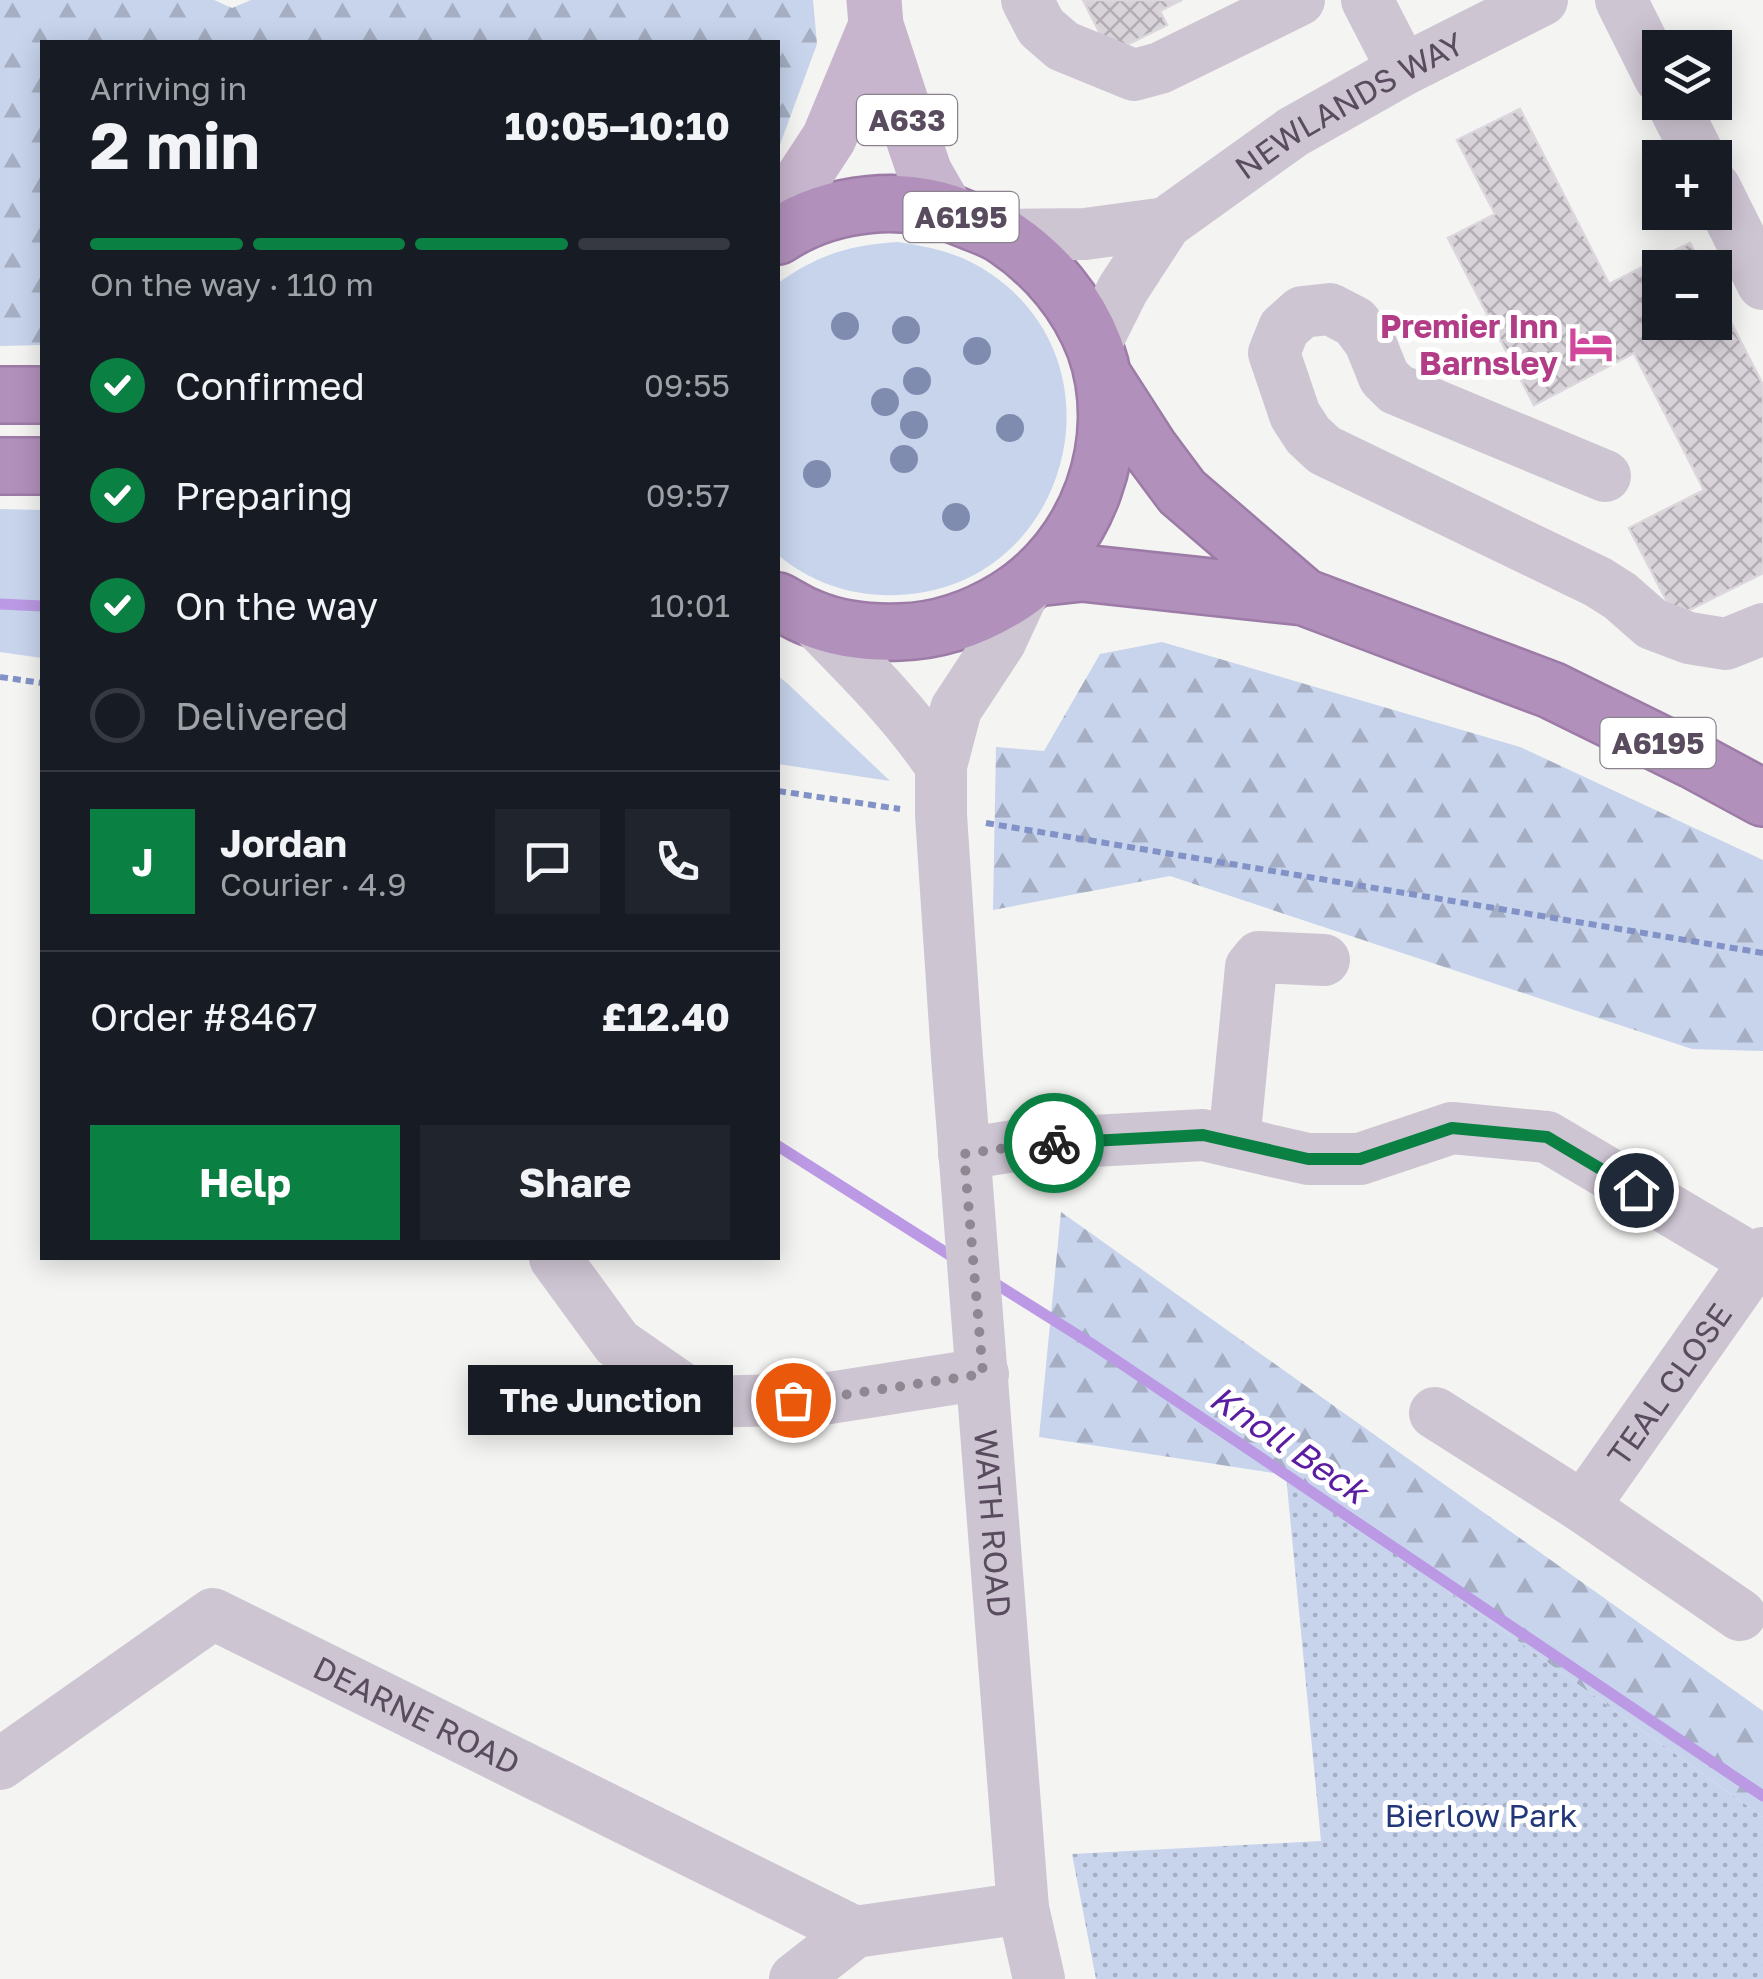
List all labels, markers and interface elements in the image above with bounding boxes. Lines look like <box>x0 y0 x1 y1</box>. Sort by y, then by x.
street label: NEWLANDS WAY <box>1228 24 1470 186</box>
map controls <box>1642 30 1732 340</box>
button: layers <box>1642 30 1732 120</box>
text: Arriving in <box>90 69 247 107</box>
road number: A633 <box>857 95 957 145</box>
text: 10:05–10:10 <box>505 103 730 148</box>
text: 2 min <box>90 105 260 183</box>
button: + <box>1642 140 1732 230</box>
road number: A6195 <box>904 192 1018 242</box>
button: − <box>1642 250 1732 340</box>
text: On the way · 110 m <box>90 265 374 303</box>
place label: Premier Inn Barnsley <box>1380 307 1558 382</box>
hotel icon: Premier Inn Barnsley <box>1567 320 1615 368</box>
icon: check <box>90 358 145 413</box>
text: Confirmed <box>175 363 365 408</box>
text: 09:55 <box>644 366 730 404</box>
icon: check <box>90 468 145 523</box>
text: Preparing <box>175 473 353 518</box>
text: 09:57 <box>646 476 730 514</box>
icon: check <box>90 578 145 633</box>
text: On the way <box>175 583 378 628</box>
text: 10:01 <box>650 586 730 624</box>
text: Delivered <box>175 693 348 738</box>
road number: A6195 <box>1600 718 1716 768</box>
button: chat <box>495 809 600 914</box>
button: phone <box>625 809 730 914</box>
text: Jordan <box>220 820 347 865</box>
text: J <box>132 839 153 884</box>
text: Courier · 4.9 <box>220 865 407 903</box>
text: Order #8467 <box>90 994 318 1039</box>
text: £12.40 <box>602 994 730 1039</box>
courier <box>1004 1093 1104 1193</box>
icon: bike <box>1027 1116 1082 1171</box>
button: Help <box>90 1125 400 1240</box>
button: Share <box>420 1125 730 1240</box>
pin <box>1594 1148 1679 1233</box>
icon: home <box>1609 1163 1664 1218</box>
street label: TEAL CLOSE <box>1599 1296 1739 1473</box>
pin <box>751 1358 836 1443</box>
callout: The Junction <box>468 1365 733 1435</box>
icon: bag <box>766 1373 821 1428</box>
water label: Knoll Beck <box>1202 1376 1378 1514</box>
text: The Junction <box>499 1381 702 1419</box>
street label: WATH ROAD <box>967 1428 1019 1619</box>
street label: DEARNE ROAD <box>307 1648 526 1782</box>
park label: Bierlow Park <box>1384 1796 1578 1834</box>

